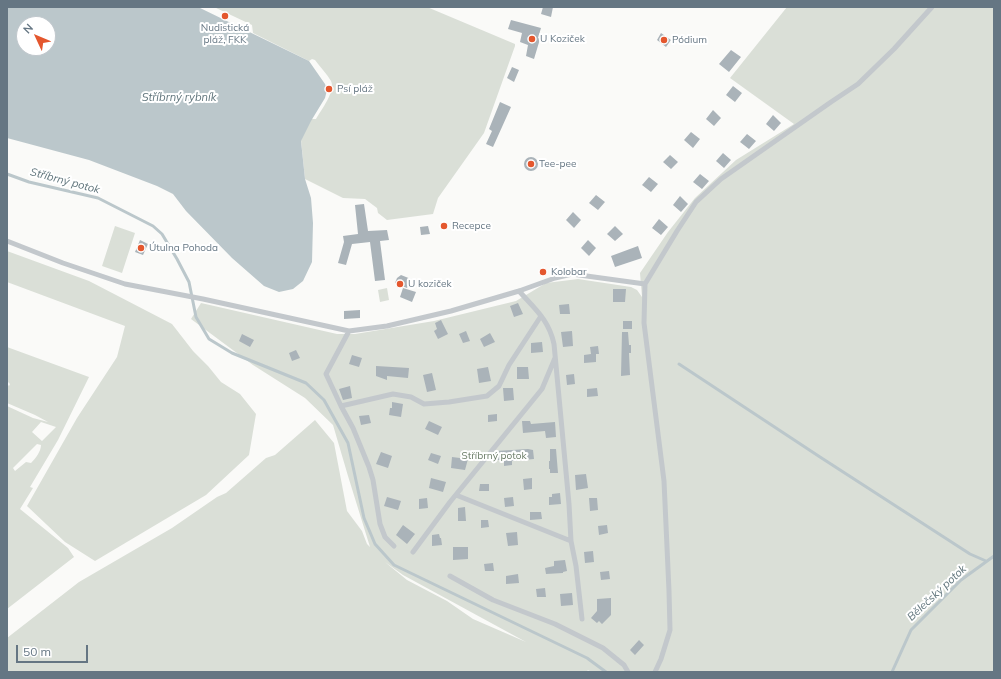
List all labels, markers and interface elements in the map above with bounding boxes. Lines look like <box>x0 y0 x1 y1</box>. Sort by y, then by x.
marker: Nudistická pláž, FKK <box>220 11 230 21</box>
north arrow <box>16 16 56 56</box>
text: N <box>20 21 36 36</box>
place label: Nudistická pláž, FKK <box>201 22 249 46</box>
place label: U Koziček <box>540 33 585 45</box>
marker: U Koziček <box>527 34 537 44</box>
place label: Pódium <box>672 34 707 46</box>
marker: Pódium <box>659 35 669 45</box>
place label: Psí pláž <box>337 83 373 95</box>
marker: Psí pláž <box>324 84 334 94</box>
water label: Stříbrný rybník <box>142 91 216 105</box>
place label: Tee-pee <box>539 158 576 170</box>
marker: Tee-pee <box>526 159 536 169</box>
water label: Stříbrný potok <box>29 165 101 197</box>
place label: Recepce <box>452 220 491 232</box>
marker: Recepce <box>439 221 449 231</box>
place label: Útulna Pohoda <box>149 242 218 254</box>
marker: Útulna Pohoda <box>136 243 146 253</box>
place label: Kolobar <box>551 266 587 278</box>
marker: Kolobar <box>538 267 548 277</box>
place label: U koziček <box>408 278 452 290</box>
marker: U koziček <box>395 279 405 289</box>
park label: Stříbrný potok <box>461 450 527 462</box>
water label: Bělečský potok <box>905 562 969 624</box>
scale bar <box>18 637 90 663</box>
text: 50 m <box>23 644 51 659</box>

